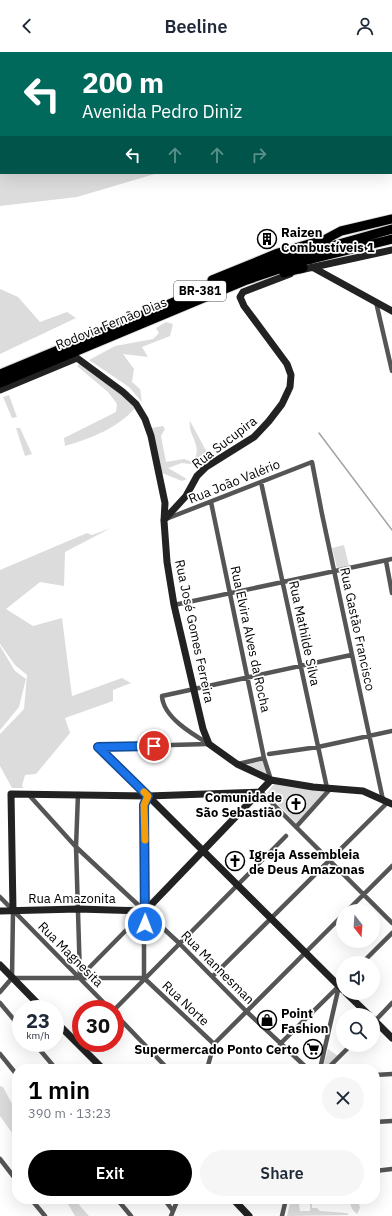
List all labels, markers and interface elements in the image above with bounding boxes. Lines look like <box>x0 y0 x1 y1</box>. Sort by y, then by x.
icon: back <box>16 15 38 37</box>
text: Beeline <box>165 15 227 38</box>
icon: person <box>354 15 376 37</box>
text: 200 m <box>82 64 164 101</box>
icon: left <box>16 68 68 120</box>
text: Avenida Pedro Diniz <box>82 100 242 123</box>
icon: left <box>122 144 144 166</box>
icon: ahead <box>164 144 186 166</box>
icon: ahead <box>206 144 228 166</box>
icon: right <box>248 144 270 166</box>
place label: Raizen Combustíveis 1 <box>281 224 375 256</box>
building icon: Raizen Combustíveis 1 <box>256 228 278 250</box>
road number: BR-381 <box>174 281 226 301</box>
street label: Rodovia Fernão Dias <box>53 293 169 354</box>
street label: Rua Sucupira <box>188 412 260 472</box>
street label: Rua João Valério <box>186 455 283 508</box>
street label: Rua José Gomes Ferreira <box>171 558 218 704</box>
street label: Rua Elvira Alves da Rocha <box>227 564 274 714</box>
street label: Rua Gastão Francisco <box>336 566 379 692</box>
street label: Rua Mathilde Silva <box>285 579 324 687</box>
pin <box>137 729 171 763</box>
icon: arrive <box>143 735 165 757</box>
place label: Comunidade São Sebastião <box>195 789 282 821</box>
church icon: Comunidade São Sebastião <box>285 793 307 815</box>
place label: Igreja Assembleia de Deus Amazonas <box>249 846 365 878</box>
church icon: Igreja Assembleia de Deus Amazonas <box>224 850 246 872</box>
street label: Rua Amazonita <box>28 890 116 907</box>
position arrow <box>124 903 166 945</box>
north arrow <box>336 904 380 948</box>
map controls <box>336 904 380 1052</box>
street label: Rua Magnesita <box>34 918 107 991</box>
street label: Rua Mannesman <box>177 927 258 1008</box>
button: sound <box>336 956 380 1000</box>
street label: Rua Norte <box>158 977 213 1030</box>
speed limit sign: 30 <box>72 1000 124 1052</box>
place label: Point Fashion <box>281 1005 329 1037</box>
text: 23 <box>26 1007 50 1034</box>
button: search <box>336 1008 380 1052</box>
shop icon: Point Fashion <box>256 1009 278 1031</box>
text: km/h <box>26 1029 50 1042</box>
supermarket icon: Supermercado Ponto Certo <box>302 1038 324 1060</box>
place label: Supermercado Ponto Certo <box>134 1041 299 1058</box>
text: 1 min <box>28 1074 90 1106</box>
button: close <box>322 1077 364 1119</box>
text: 390 m · 13:23 <box>28 1105 111 1122</box>
button: Exit <box>28 1150 192 1196</box>
button: Share <box>200 1150 364 1196</box>

